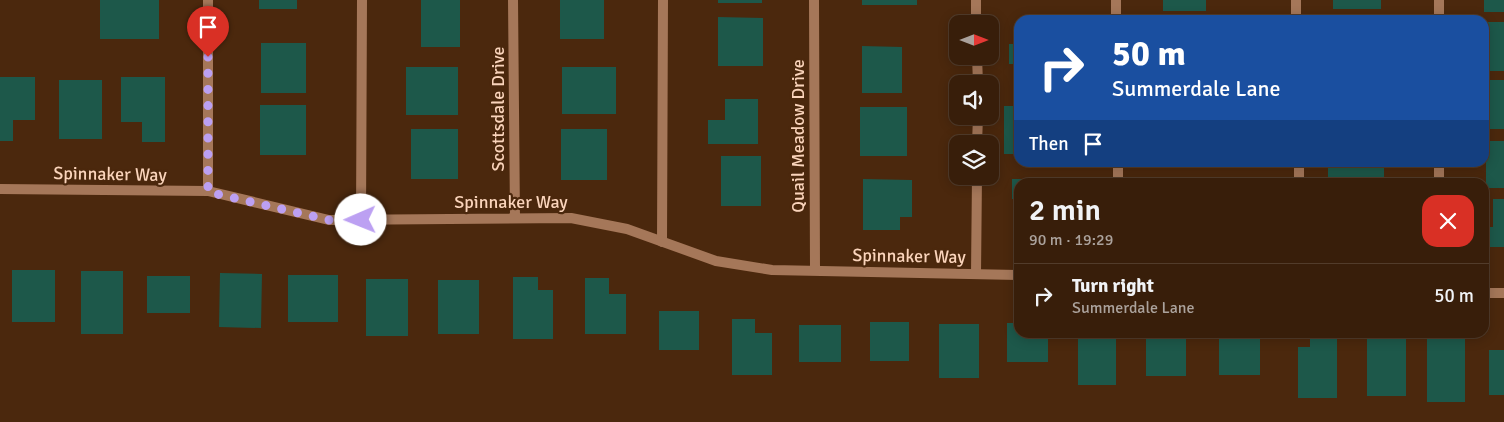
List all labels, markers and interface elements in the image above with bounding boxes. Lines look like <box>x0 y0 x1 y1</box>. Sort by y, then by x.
pin <box>187 6 229 57</box>
icon: arrive <box>194 13 222 41</box>
north arrow <box>949 15 999 65</box>
map controls <box>949 15 999 185</box>
text: 50 m <box>1112 32 1186 75</box>
icon: right <box>1029 35 1094 100</box>
street label: Scottsdale Drive <box>487 46 509 172</box>
street label: Quail Meadow Drive <box>787 59 809 213</box>
button: sound <box>949 75 999 125</box>
text: Summerdale Lane <box>1112 75 1281 102</box>
icon: arrive <box>1079 130 1107 158</box>
text: Then <box>1029 132 1069 156</box>
button: layers <box>949 135 999 185</box>
street label: Spinnaker Way <box>53 162 167 186</box>
street label: Spinnaker Way <box>454 191 568 213</box>
text: 2 min <box>1029 192 1101 229</box>
position arrow <box>334 193 386 245</box>
button: close <box>1422 195 1474 247</box>
text: 90 m · 19:29 <box>1029 230 1113 250</box>
street label: Spinnaker Way <box>852 244 966 268</box>
text: Turn right <box>1072 274 1154 298</box>
icon: right <box>1029 282 1057 310</box>
text: 50 m <box>1434 284 1474 308</box>
text: Summerdale Lane <box>1072 298 1195 318</box>

